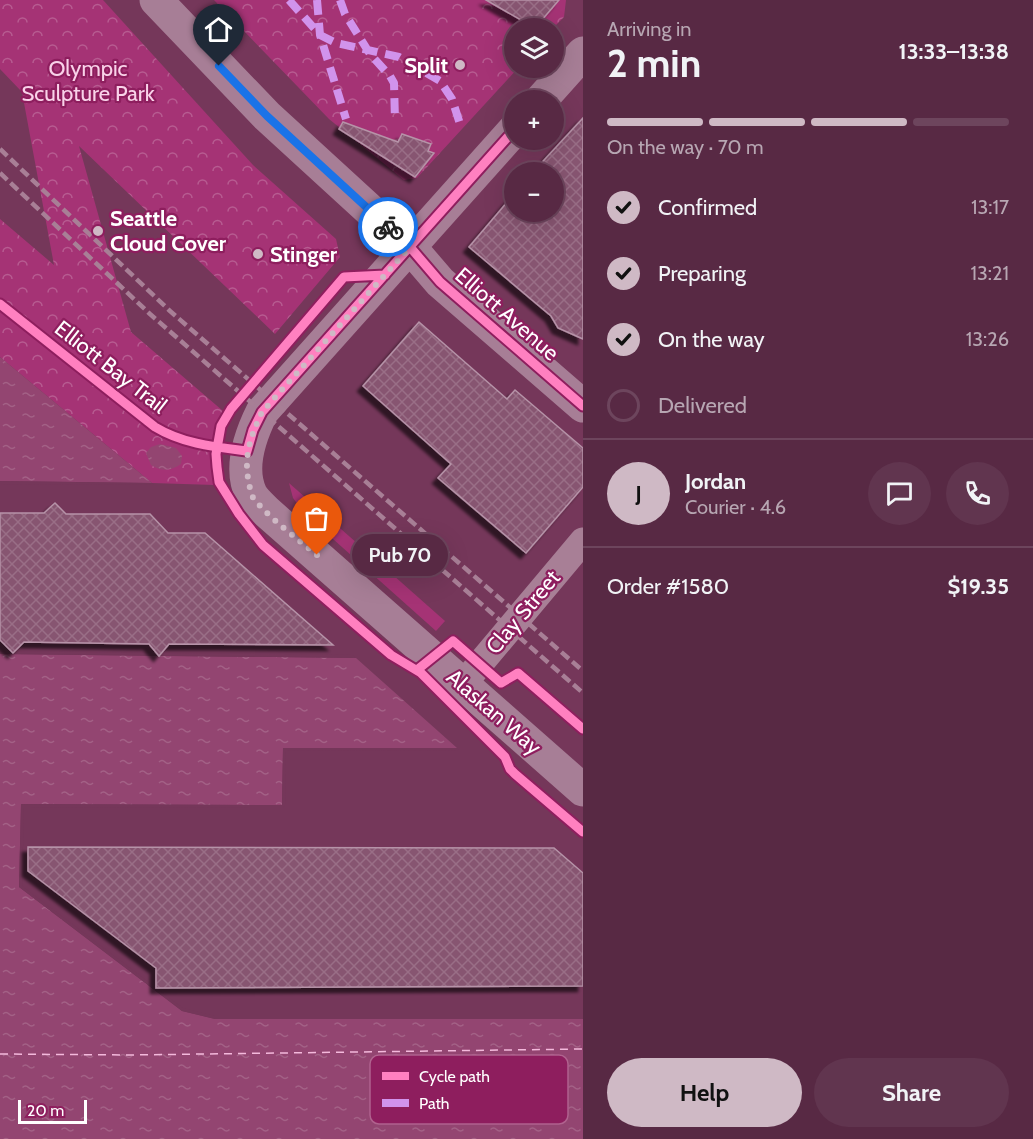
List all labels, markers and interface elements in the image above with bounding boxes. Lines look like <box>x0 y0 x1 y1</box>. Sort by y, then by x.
pin <box>193 4 244 66</box>
icon: home <box>202 13 235 46</box>
text: Arriving in <box>607 17 691 41</box>
map controls <box>504 18 564 222</box>
button: layers <box>504 18 564 78</box>
text: 13:33–13:38 <box>899 38 1009 65</box>
text: 2 min <box>607 39 701 87</box>
place label: Split <box>404 52 448 79</box>
park label: Olympic Sculpture Park <box>21 55 155 107</box>
marker: Split <box>453 58 467 72</box>
button: + <box>504 90 564 150</box>
text: On the way · 70 m <box>607 135 764 159</box>
button: − <box>504 162 564 222</box>
icon: check <box>607 191 640 224</box>
text: Confirmed <box>658 194 757 221</box>
text: 13:17 <box>971 195 1009 219</box>
courier <box>358 197 418 257</box>
place label: Seattle Cloud Cover <box>110 205 227 257</box>
icon: bike <box>372 211 405 244</box>
marker: Seattle Cloud Cover <box>91 224 105 238</box>
place label: Stinger <box>270 241 338 268</box>
marker: Stinger <box>251 247 265 261</box>
icon: check <box>607 257 640 290</box>
text: Preparing <box>658 260 746 287</box>
text: 13:21 <box>971 261 1009 285</box>
street label: Elliott Avenue <box>450 262 564 366</box>
street label: Elliott Bay Trail <box>49 315 173 420</box>
icon: check <box>607 323 640 356</box>
text: On the way <box>658 326 765 353</box>
text: 13:26 <box>966 327 1009 351</box>
text: Delivered <box>658 392 747 419</box>
button: chat <box>868 462 931 525</box>
button: phone <box>946 462 1009 525</box>
text: Jordan <box>685 468 746 495</box>
text: J <box>635 480 642 507</box>
pin <box>291 493 342 555</box>
text: Courier · 4.6 <box>685 495 786 519</box>
icon: bag <box>300 502 333 535</box>
callout: Pub 70 <box>353 534 449 576</box>
text: Pub 70 <box>369 543 431 567</box>
street label: Clay Street <box>480 564 566 660</box>
text: Order #1580 <box>607 573 729 600</box>
text: $19.35 <box>948 573 1009 600</box>
street label: Alaskan Way <box>441 663 547 761</box>
legend <box>370 1055 568 1124</box>
button: Help <box>607 1058 802 1127</box>
button: Share <box>814 1058 1009 1127</box>
text: Cycle path <box>419 1067 490 1086</box>
text: Path <box>419 1094 450 1113</box>
scale bar <box>18 1097 87 1124</box>
text: 20 m <box>27 1101 64 1120</box>

